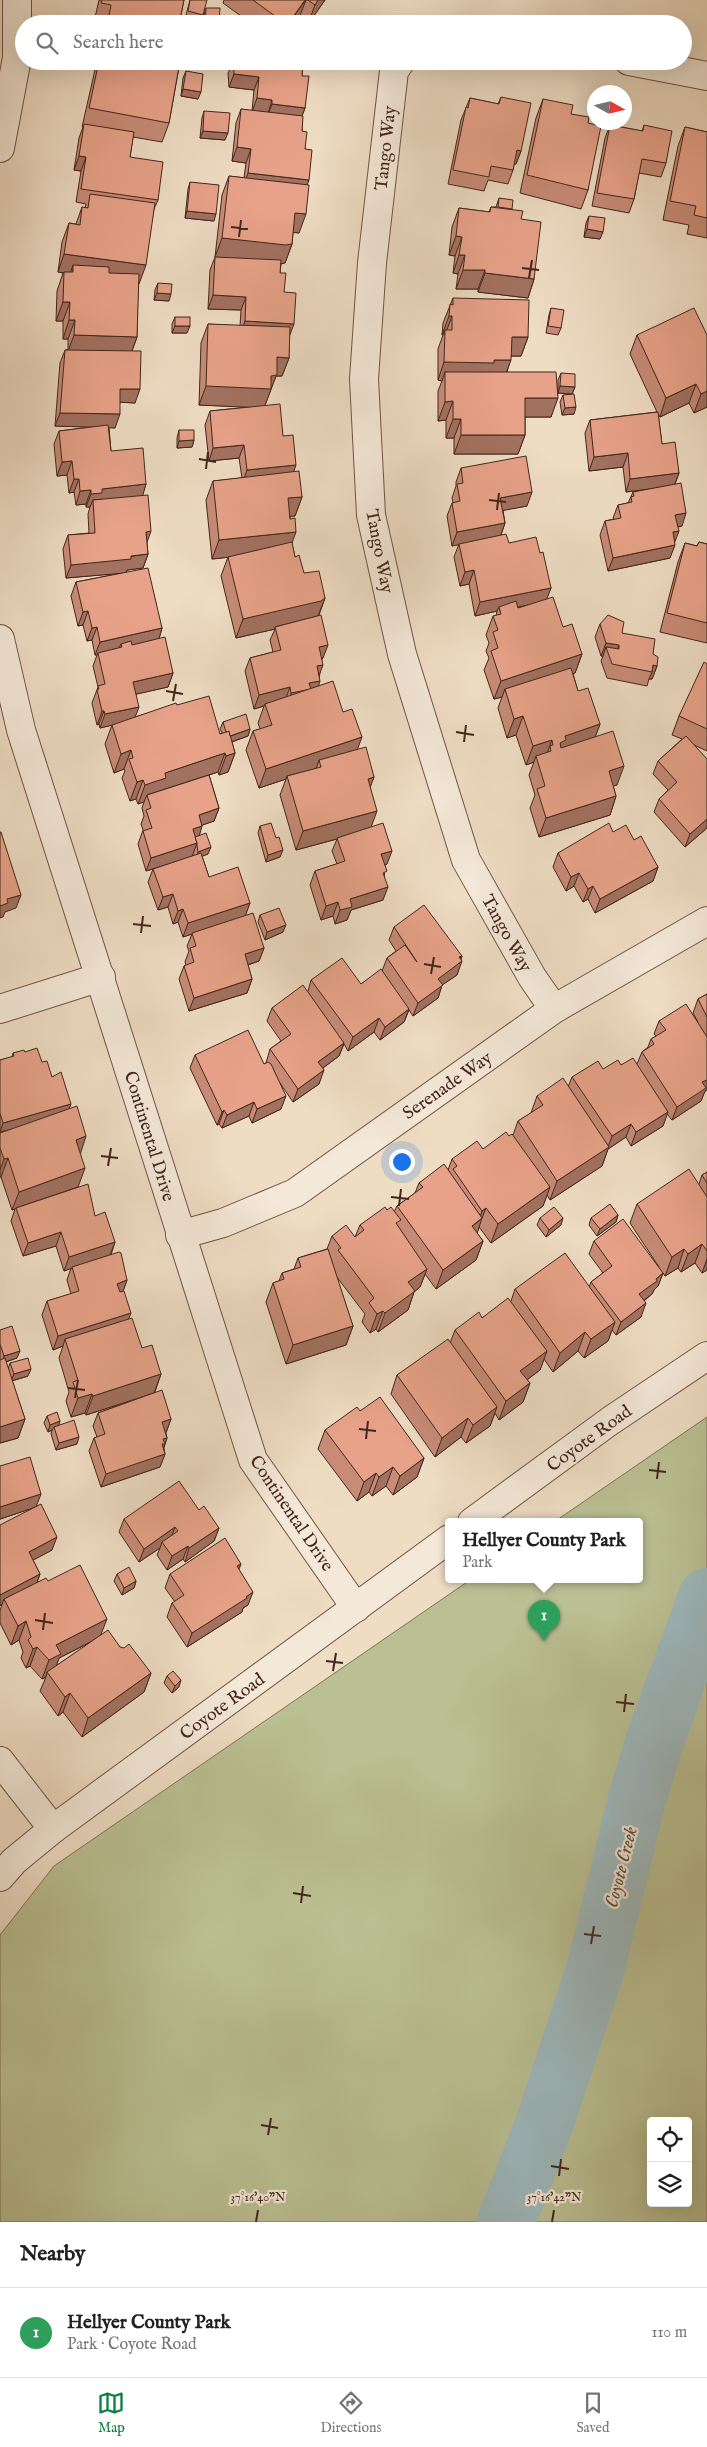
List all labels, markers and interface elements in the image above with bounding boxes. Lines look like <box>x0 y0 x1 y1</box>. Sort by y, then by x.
search box <box>15 15 692 70</box>
icon: search <box>33 29 61 57</box>
text: Search here <box>73 31 164 55</box>
north arrow <box>587 85 632 130</box>
street label: Tango Way <box>371 105 402 192</box>
street label: Tango Way <box>359 507 398 595</box>
street label: Tango Way <box>475 891 536 977</box>
street label: Serenade Way <box>399 1047 497 1125</box>
street label: Continental Drive <box>118 1068 179 1204</box>
your location <box>389 1149 415 1175</box>
street label: Coyote Road <box>543 1400 637 1478</box>
street label: Continental Drive <box>243 1451 338 1576</box>
popup <box>445 1518 643 1583</box>
text: Hellyer County Park <box>462 1529 626 1553</box>
text: Park <box>462 1553 493 1573</box>
pin: 1 <box>528 1600 560 1641</box>
street label: Coyote Road <box>176 1668 270 1746</box>
water label: Coyote Creek <box>600 1824 644 1911</box>
map controls <box>647 2117 692 2207</box>
button: locate <box>647 2117 692 2162</box>
button: layers <box>647 2162 692 2207</box>
text: 37°16'40"N <box>231 2190 286 2205</box>
text: 37°16'42"N <box>527 2190 582 2205</box>
text: Nearby <box>20 2241 85 2268</box>
text: Hellyer County Park <box>67 2311 231 2335</box>
text: 1 <box>33 2323 39 2343</box>
text: 110 m <box>651 2323 687 2343</box>
text: Park · Coyote Road <box>67 2335 197 2355</box>
tab: Map <box>97 2389 125 2437</box>
tab: Directions <box>320 2389 381 2437</box>
tab: Saved <box>576 2389 609 2437</box>

